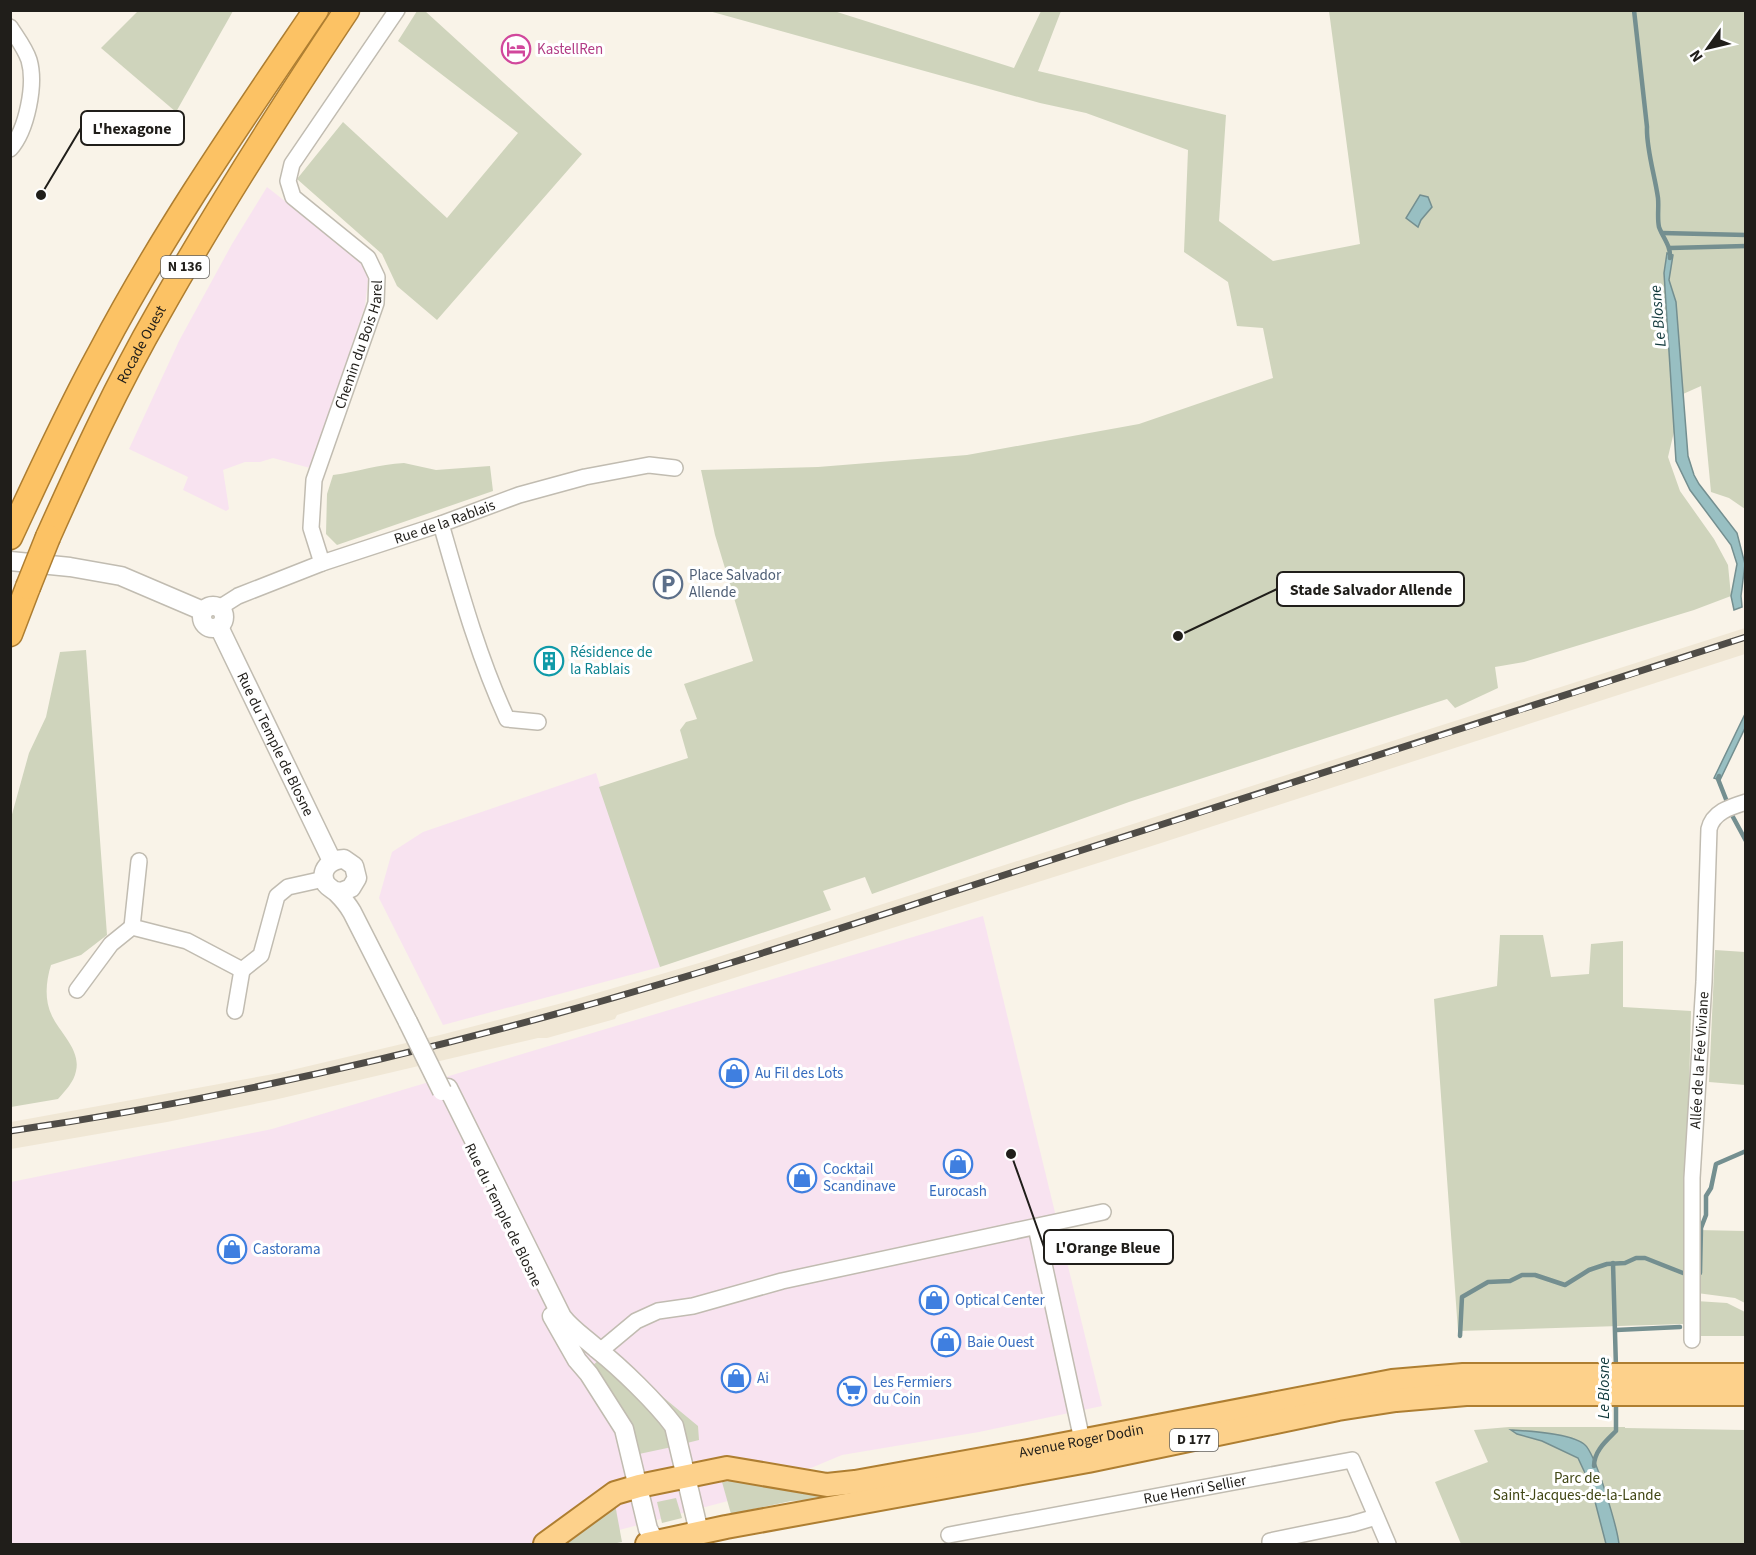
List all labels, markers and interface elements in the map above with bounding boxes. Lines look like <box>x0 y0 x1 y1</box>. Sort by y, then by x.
north arrow <box>1678 18 1738 78</box>
hotel icon: KastellRen <box>500 33 532 65</box>
place label: KastellRen <box>537 39 603 60</box>
text: N <box>1684 45 1708 66</box>
callout: L'hexagone <box>81 111 184 145</box>
text: L'hexagone <box>92 118 172 140</box>
road number: N 136 <box>161 256 209 278</box>
street label: Chemin du Bois Harel <box>329 279 387 412</box>
water label: Le Blosne <box>1644 284 1672 348</box>
street label: Rocade Ouest <box>112 301 171 387</box>
street label: Rue de la Rablais <box>391 494 498 549</box>
place label: Place Salvador Allende <box>689 565 782 603</box>
parking icon: Place Salvador Allende <box>652 568 684 600</box>
callout: Stade Salvador Allende <box>1277 572 1464 606</box>
text: Stade Salvador Allende <box>1290 579 1452 601</box>
place label: Résidence de la Rablais <box>570 642 653 680</box>
building icon: Résidence de la Rablais <box>533 645 565 677</box>
street label: Rue du Temple de Blosne <box>232 668 319 820</box>
street label: Allée de la Fée Viviane <box>1685 991 1714 1129</box>
shop icon: Au Fil des Lots <box>718 1057 750 1089</box>
place label: Au Fil des Lots <box>755 1063 843 1084</box>
street label: Rue du Temple de Blosne <box>459 1140 547 1290</box>
shop icon: Eurocash <box>942 1148 974 1180</box>
place label: Cocktail Scandinave <box>823 1159 896 1197</box>
shop icon: Cocktail Scandinave <box>786 1162 818 1194</box>
place label: Eurocash <box>929 1181 987 1202</box>
callout: L'Orange Bleue <box>1044 1230 1173 1264</box>
shop icon: Castorama <box>216 1233 248 1265</box>
text: L'Orange Bleue <box>1056 1237 1160 1259</box>
place label: Castorama <box>253 1239 321 1260</box>
shop icon: Optical Center <box>918 1284 950 1316</box>
place label: Optical Center <box>955 1290 1045 1311</box>
shop icon: Baie Ouest <box>930 1326 962 1358</box>
place label: Baie Ouest <box>967 1332 1034 1353</box>
water label: Le Blosne <box>1593 1357 1615 1419</box>
shop icon: Ai <box>720 1362 752 1394</box>
place label: Ai <box>757 1368 769 1389</box>
place label: Les Fermiers du Coin <box>873 1372 952 1410</box>
supermarket icon: Les Fermiers du Coin <box>836 1375 868 1407</box>
street label: Avenue Roger Dodin <box>1017 1419 1145 1463</box>
road number: D 177 <box>1170 1429 1218 1451</box>
park label: Parc de Saint-Jacques-de-la-Lande <box>1493 1468 1661 1506</box>
street label: Rue Henri Sellier <box>1142 1469 1249 1509</box>

